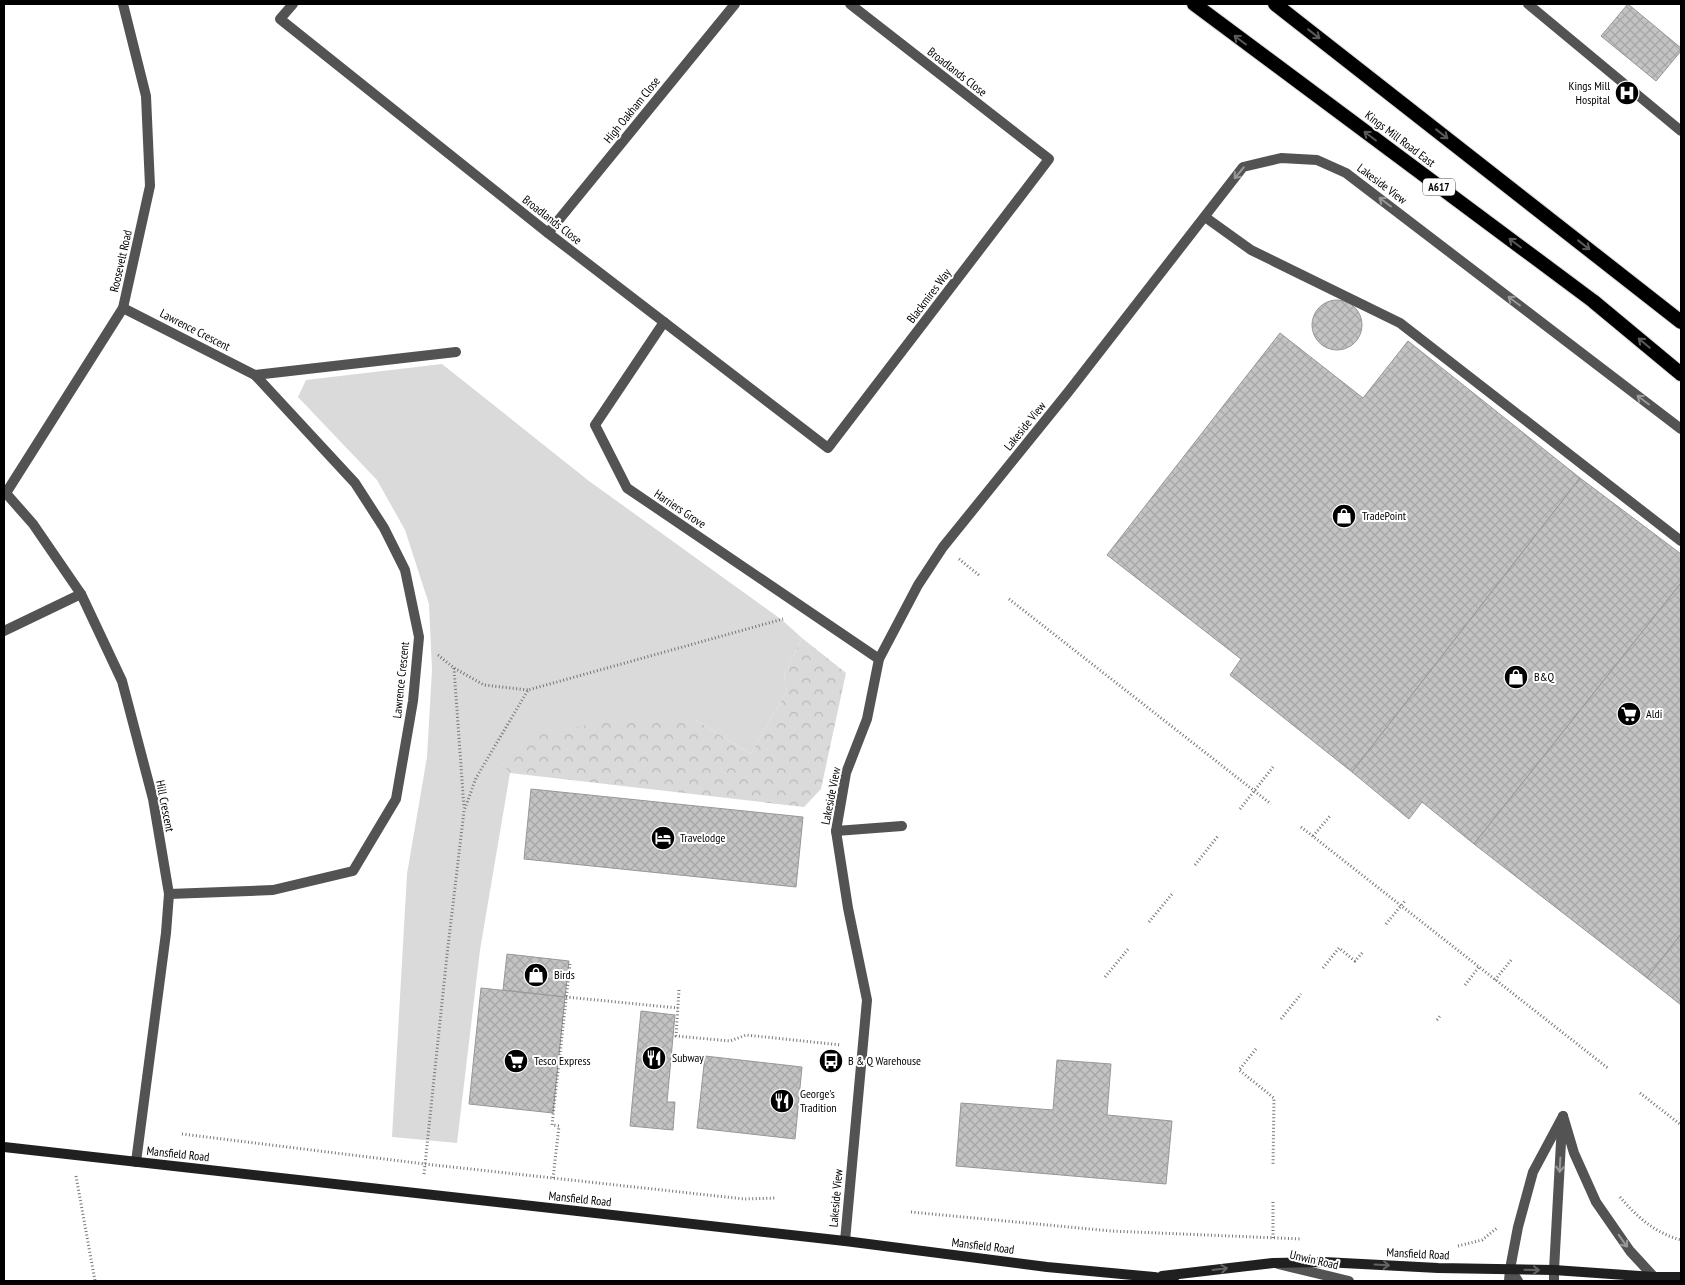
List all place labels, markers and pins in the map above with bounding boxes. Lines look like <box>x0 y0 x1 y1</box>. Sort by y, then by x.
place label: Kings Mill Hospital <box>1569 78 1610 107</box>
hospital icon: Kings Mill Hospital <box>1614 80 1640 106</box>
shop icon: TradePoint <box>1331 503 1357 529</box>
place label: TradePoint <box>1362 508 1407 523</box>
shop icon: B&Q <box>1503 664 1529 690</box>
place label: B&Q <box>1534 669 1555 684</box>
supermarket icon: Aldi <box>1616 701 1642 727</box>
place label: Aldi <box>1646 706 1662 721</box>
hotel icon: Travelodge <box>650 825 676 851</box>
place label: Travelodge <box>680 830 725 845</box>
shop icon: Birds <box>523 962 549 988</box>
place label: Birds <box>554 967 575 982</box>
restaurant icon: Subway <box>641 1045 667 1071</box>
supermarket icon: Tesco Express <box>503 1048 529 1074</box>
bus stop icon: B & Q Warehouse <box>818 1048 844 1074</box>
place label: Subway <box>672 1050 704 1065</box>
place label: Tesco Express <box>534 1053 591 1068</box>
place label: B & Q Warehouse <box>848 1053 921 1068</box>
place label: George's Tradition <box>800 1086 837 1115</box>
restaurant icon: George's Tradition <box>769 1088 795 1114</box>

